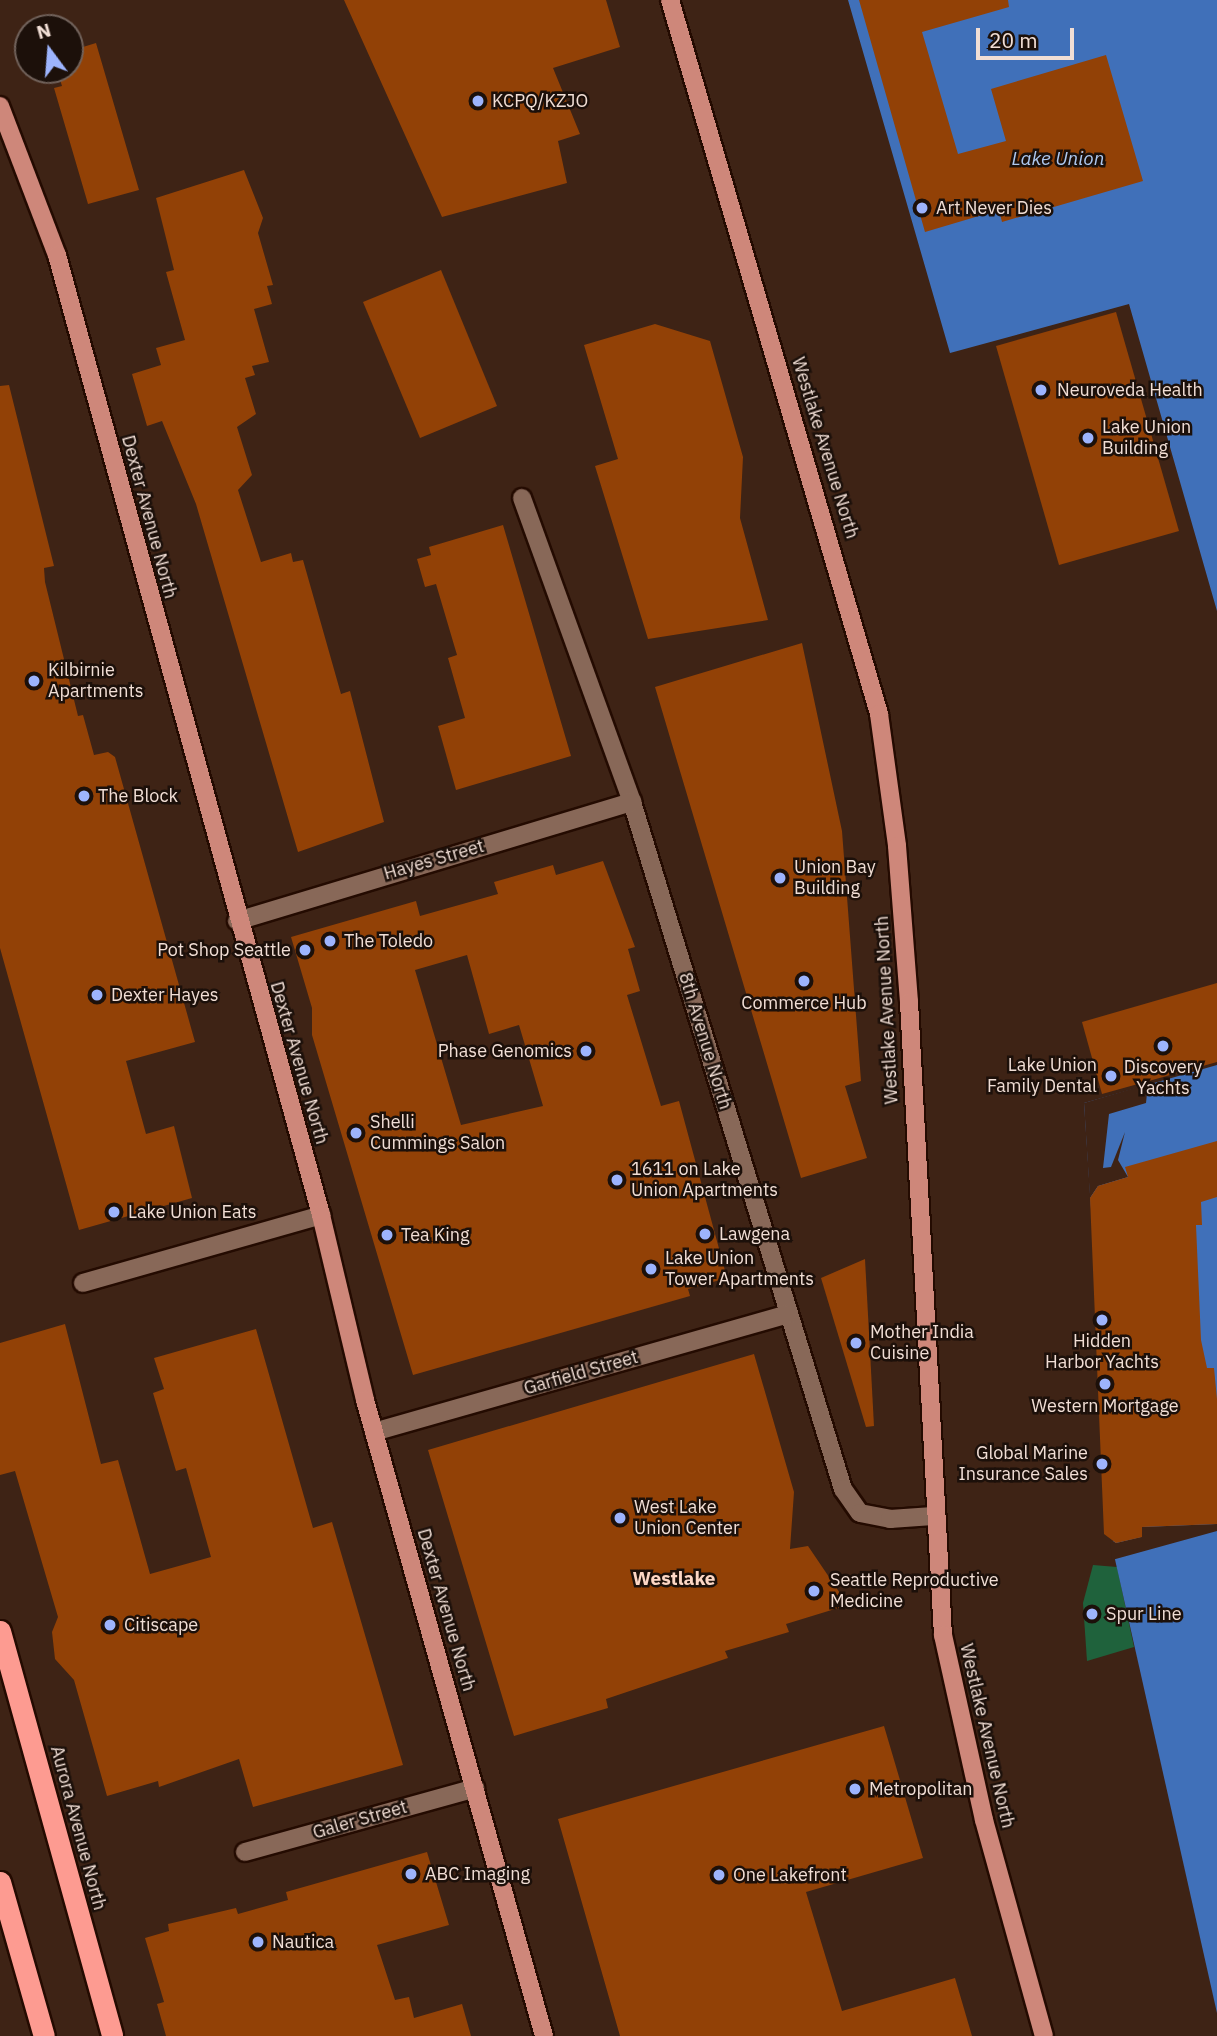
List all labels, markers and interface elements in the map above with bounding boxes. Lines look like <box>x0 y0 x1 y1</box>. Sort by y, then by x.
north arrow <box>14 14 84 84</box>
scale bar <box>979 14 1077 58</box>
text: N <box>34 17 54 44</box>
text: 20 m <box>989 26 1038 54</box>
place label: KCPQ/KZJO <box>492 90 588 112</box>
marker: KCPQ/KZJO <box>470 93 486 109</box>
water label: Lake Union <box>1011 148 1105 170</box>
place label: Art Never Dies <box>936 197 1052 219</box>
marker: Art Never Dies <box>914 200 930 216</box>
street label: Westlake Avenue North <box>787 355 863 541</box>
place label: Neuroveda Health <box>1057 379 1203 401</box>
marker: Neuroveda Health <box>1031 380 1051 400</box>
place label: Lake Union Building <box>1102 417 1191 460</box>
marker: Lake Union Building <box>1080 430 1096 446</box>
street label: Dexter Avenue North <box>117 433 181 601</box>
place label: Kilbirnie Apartments <box>48 660 143 702</box>
marker: Kilbirnie Apartments <box>26 673 42 689</box>
place label: The Block <box>98 785 178 807</box>
marker: The Block <box>76 788 92 804</box>
street label: Hayes Street <box>381 835 487 885</box>
place label: Union Bay Building <box>794 857 876 900</box>
marker: Union Bay Building <box>772 870 788 886</box>
street label: Westlake Avenue North <box>871 915 903 1105</box>
place label: The Toledo <box>344 930 433 952</box>
marker: The Toledo <box>322 933 338 949</box>
place label: Pot Shop Seattle <box>157 939 291 961</box>
marker: Pot Shop Seattle <box>297 942 313 958</box>
street label: 8th Avenue North <box>674 970 736 1112</box>
marker: Commerce Hub <box>796 973 812 989</box>
street label: Dexter Avenue North <box>265 979 333 1147</box>
place label: Dexter Hayes <box>111 984 219 1006</box>
marker: Dexter Hayes <box>89 987 105 1003</box>
place label: Commerce Hub <box>741 992 867 1014</box>
marker: Discovery Yachts <box>1155 1038 1171 1054</box>
place label: Phase Genomics <box>438 1040 572 1062</box>
marker: Phase Genomics <box>578 1043 594 1059</box>
place label: Lake Union Family Dental <box>987 1055 1097 1098</box>
place label: Discovery Yachts <box>1124 1057 1202 1100</box>
marker: Lake Union Family Dental <box>1103 1068 1119 1084</box>
place label: Shelli Cummings Salon <box>370 1112 505 1154</box>
marker: Shelli Cummings Salon <box>348 1125 364 1141</box>
place label: 1611 on Lake Union Apartments <box>631 1159 778 1202</box>
marker: 1611 on Lake Union Apartments <box>609 1172 625 1188</box>
place label: Lake Union Eats <box>128 1201 257 1223</box>
marker: Lake Union Eats <box>106 1204 122 1220</box>
place label: Lawgena <box>719 1223 790 1245</box>
place label: Tea King <box>401 1224 470 1246</box>
marker: Lawgena <box>697 1226 713 1242</box>
marker: Tea King <box>379 1227 395 1243</box>
place label: Lake Union Tower Apartments <box>665 1248 814 1290</box>
marker: Lake Union Tower Apartments <box>643 1261 659 1277</box>
marker: Hidden Harbor Yachts <box>1094 1312 1110 1328</box>
place label: Mother India Cuisine <box>870 1322 974 1364</box>
place label: Hidden Harbor Yachts <box>1045 1331 1159 1374</box>
marker: Mother India Cuisine <box>848 1335 864 1351</box>
street label: Garfield Street <box>521 1346 641 1400</box>
marker: Western Mortgage <box>1097 1376 1113 1392</box>
place label: Western Mortgage <box>1031 1395 1179 1417</box>
place label: Global Marine Insurance Sales <box>959 1443 1088 1486</box>
marker: Global Marine Insurance Sales <box>1094 1456 1110 1472</box>
place label: West Lake Union Center <box>634 1497 739 1540</box>
marker: West Lake Union Center <box>612 1510 628 1526</box>
street label: Dexter Avenue North <box>412 1526 480 1694</box>
district label: Westlake <box>632 1568 716 1590</box>
place label: Seattle Reproductive Medicine <box>830 1570 999 1612</box>
marker: Seattle Reproductive Medicine <box>804 1581 824 1601</box>
place label: Spur Line <box>1106 1603 1182 1625</box>
marker: Spur Line <box>1084 1606 1100 1622</box>
place label: Citiscape <box>124 1614 198 1636</box>
marker: Citiscape <box>102 1617 118 1633</box>
street label: Westlake Avenue North <box>955 1642 1019 1830</box>
street label: Aurora Avenue North <box>46 1744 110 1912</box>
place label: Metropolitan <box>869 1778 972 1800</box>
marker: Metropolitan <box>847 1781 863 1797</box>
street label: Galer Street <box>310 1796 410 1844</box>
place label: ABC Imaging <box>425 1863 530 1885</box>
place label: One Lakefront <box>733 1864 847 1886</box>
marker: ABC Imaging <box>403 1866 419 1882</box>
marker: One Lakefront <box>711 1867 727 1883</box>
place label: Nautica <box>272 1931 334 1953</box>
marker: Nautica <box>250 1934 266 1950</box>

